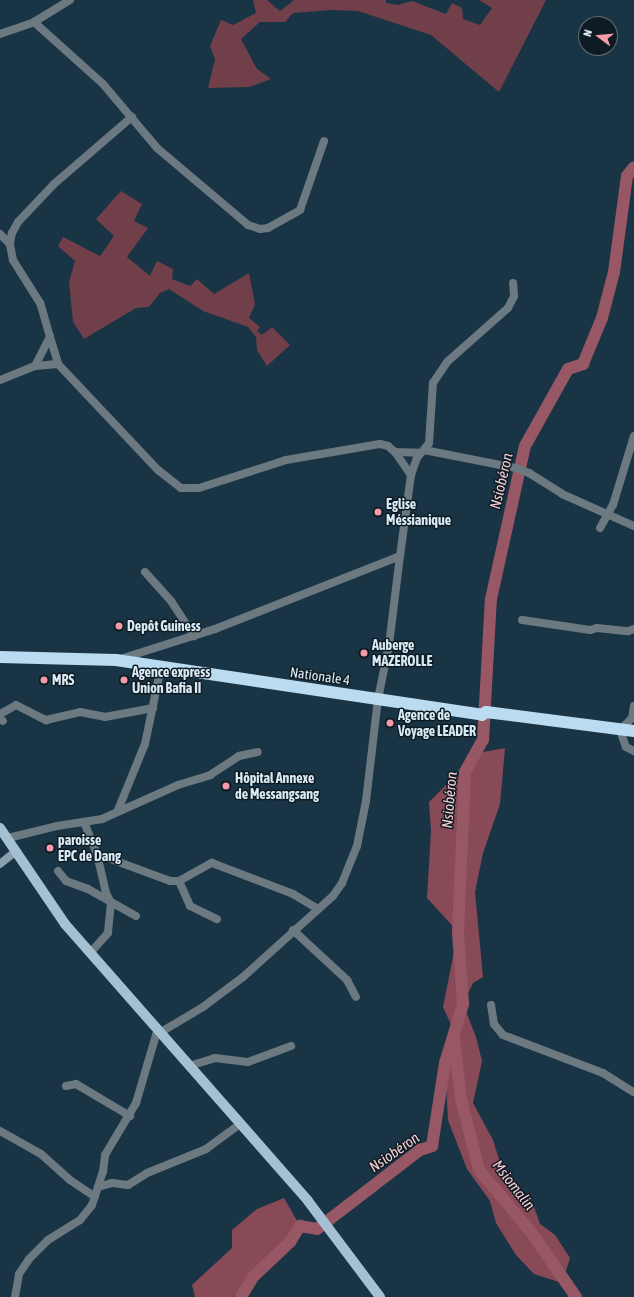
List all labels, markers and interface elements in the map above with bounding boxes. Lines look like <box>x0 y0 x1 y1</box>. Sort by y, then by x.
north arrow <box>578 16 618 56</box>
text: N <box>581 28 594 38</box>
water label: Nsiobéron <box>486 451 516 511</box>
place label: Eglise Méssianique <box>386 496 451 528</box>
marker: Eglise Méssianique <box>373 507 383 517</box>
place label: Depôt Guiness <box>127 618 201 634</box>
marker: Depôt Guiness <box>114 621 124 631</box>
place label: Auberge MAZEROLLE <box>372 637 432 670</box>
marker: Auberge MAZEROLLE <box>359 648 369 658</box>
street label: Nationale 4 <box>289 663 351 689</box>
place label: Agence express Union Bafia II <box>132 664 210 696</box>
place label: MRS <box>52 672 74 688</box>
marker: MRS <box>39 675 49 685</box>
marker: Agence express Union Bafia II <box>119 675 129 685</box>
place label: Agence de Voyage LEADER <box>398 707 476 740</box>
marker: Agence de Voyage LEADER <box>385 718 395 728</box>
place label: Hôpital Annexe de Messangsang <box>235 770 319 802</box>
water label: Nsiobéron <box>438 771 460 829</box>
marker: Hôpital Annexe de Messangsang <box>220 780 232 792</box>
place label: paroisse EPC de Dang <box>58 832 121 864</box>
marker: paroisse EPC de Dang <box>45 843 55 853</box>
water label: Nsiobéron <box>366 1128 422 1176</box>
water label: Msiomalin <box>489 1156 539 1214</box>

